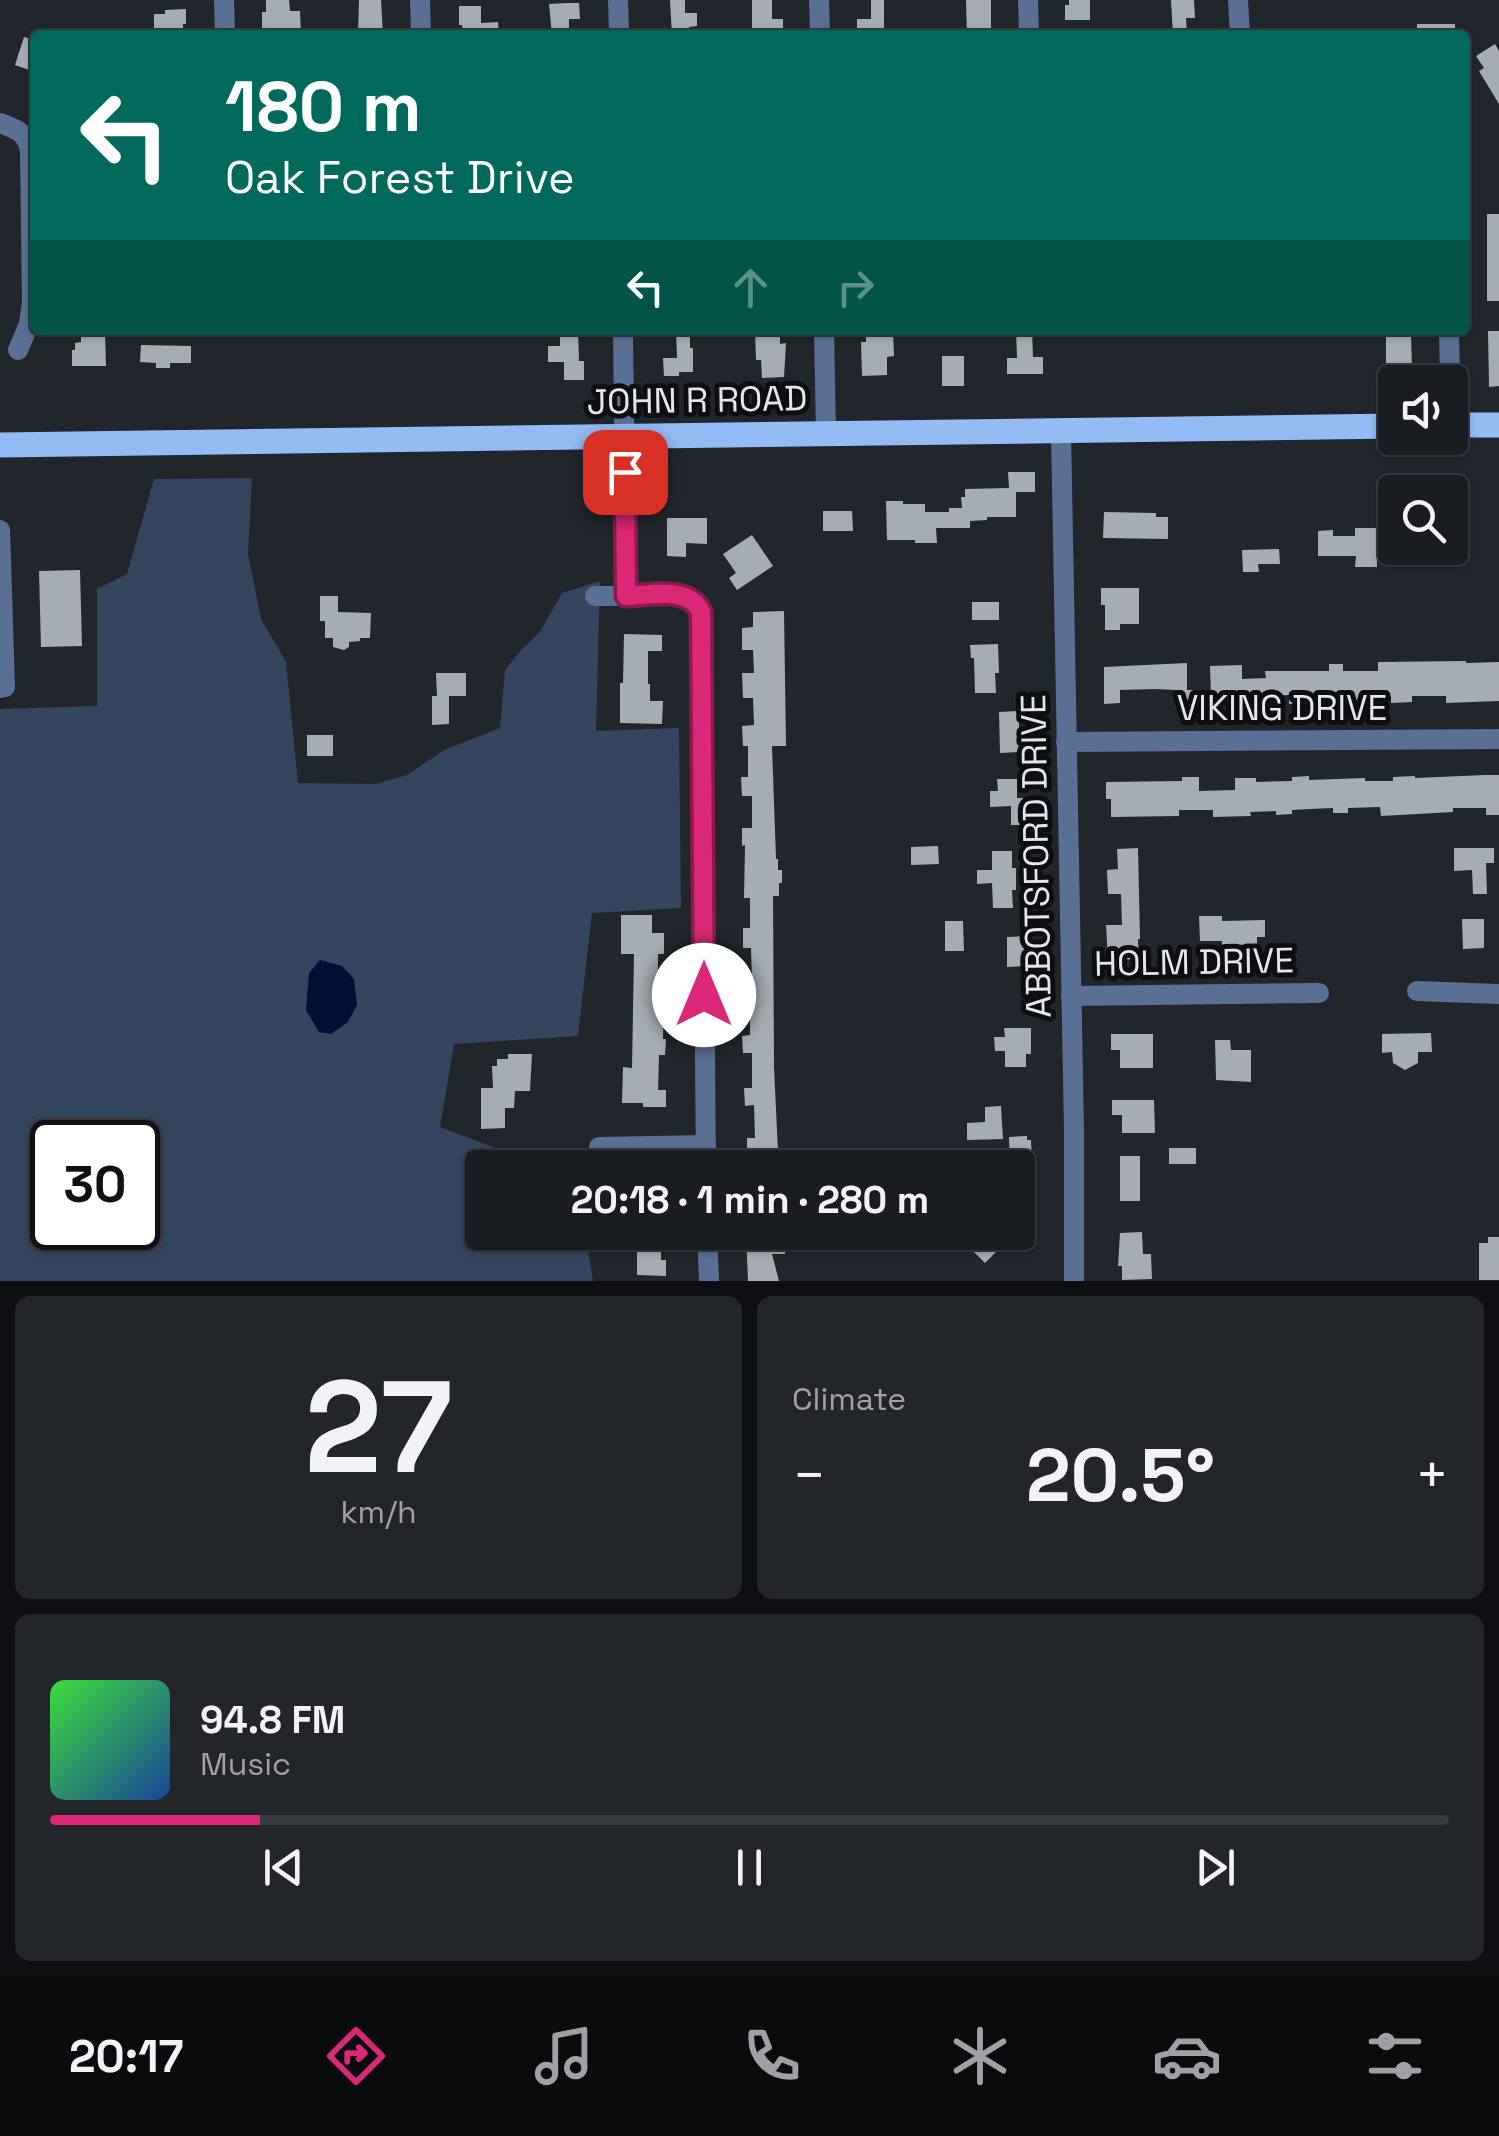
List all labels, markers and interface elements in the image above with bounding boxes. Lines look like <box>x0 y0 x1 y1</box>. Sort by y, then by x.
text: 180 m <box>225 62 422 151</box>
icon: left <box>60 70 190 200</box>
text: Oak Forest Drive <box>225 149 575 206</box>
icon: left <box>618 260 673 315</box>
icon: ahead <box>723 260 778 315</box>
icon: right <box>828 260 883 315</box>
map controls <box>1378 365 1468 565</box>
button: sound <box>1378 365 1468 455</box>
street label: JOHN R ROAD <box>586 376 808 424</box>
pin <box>583 430 668 515</box>
icon: arrive <box>598 445 653 500</box>
button: search <box>1378 475 1468 565</box>
street label: VIKING DRIVE <box>1177 686 1387 730</box>
street label: ABBOTSFORD DRIVE <box>1011 694 1061 1018</box>
street label: HOLM DRIVE <box>1094 938 1294 986</box>
position arrow <box>652 943 756 1047</box>
speed limit sign: 30 <box>30 1120 160 1250</box>
text: 20:18 · 1 min · 280 m <box>571 1176 929 1224</box>
text: 27 <box>305 1344 452 1510</box>
text: Climate <box>792 1379 906 1419</box>
text: 20.5° <box>1026 1427 1215 1523</box>
text: − <box>792 1440 826 1510</box>
text: + <box>1415 1440 1449 1510</box>
text: km/h <box>340 1492 417 1532</box>
text: 94.8 FM <box>200 1696 345 1744</box>
text: Music <box>200 1744 291 1784</box>
icon: previous <box>256 1840 311 1895</box>
icon: pause <box>722 1840 777 1895</box>
icon: next <box>1188 1840 1243 1895</box>
icon: directions <box>321 2021 391 2091</box>
icon: music <box>529 2021 599 2091</box>
icon: phone <box>737 2021 807 2091</box>
icon: climate <box>945 2021 1015 2091</box>
icon: car <box>1152 2021 1222 2091</box>
icon: filters <box>1360 2021 1430 2091</box>
text: 20:17 <box>69 2028 183 2085</box>

